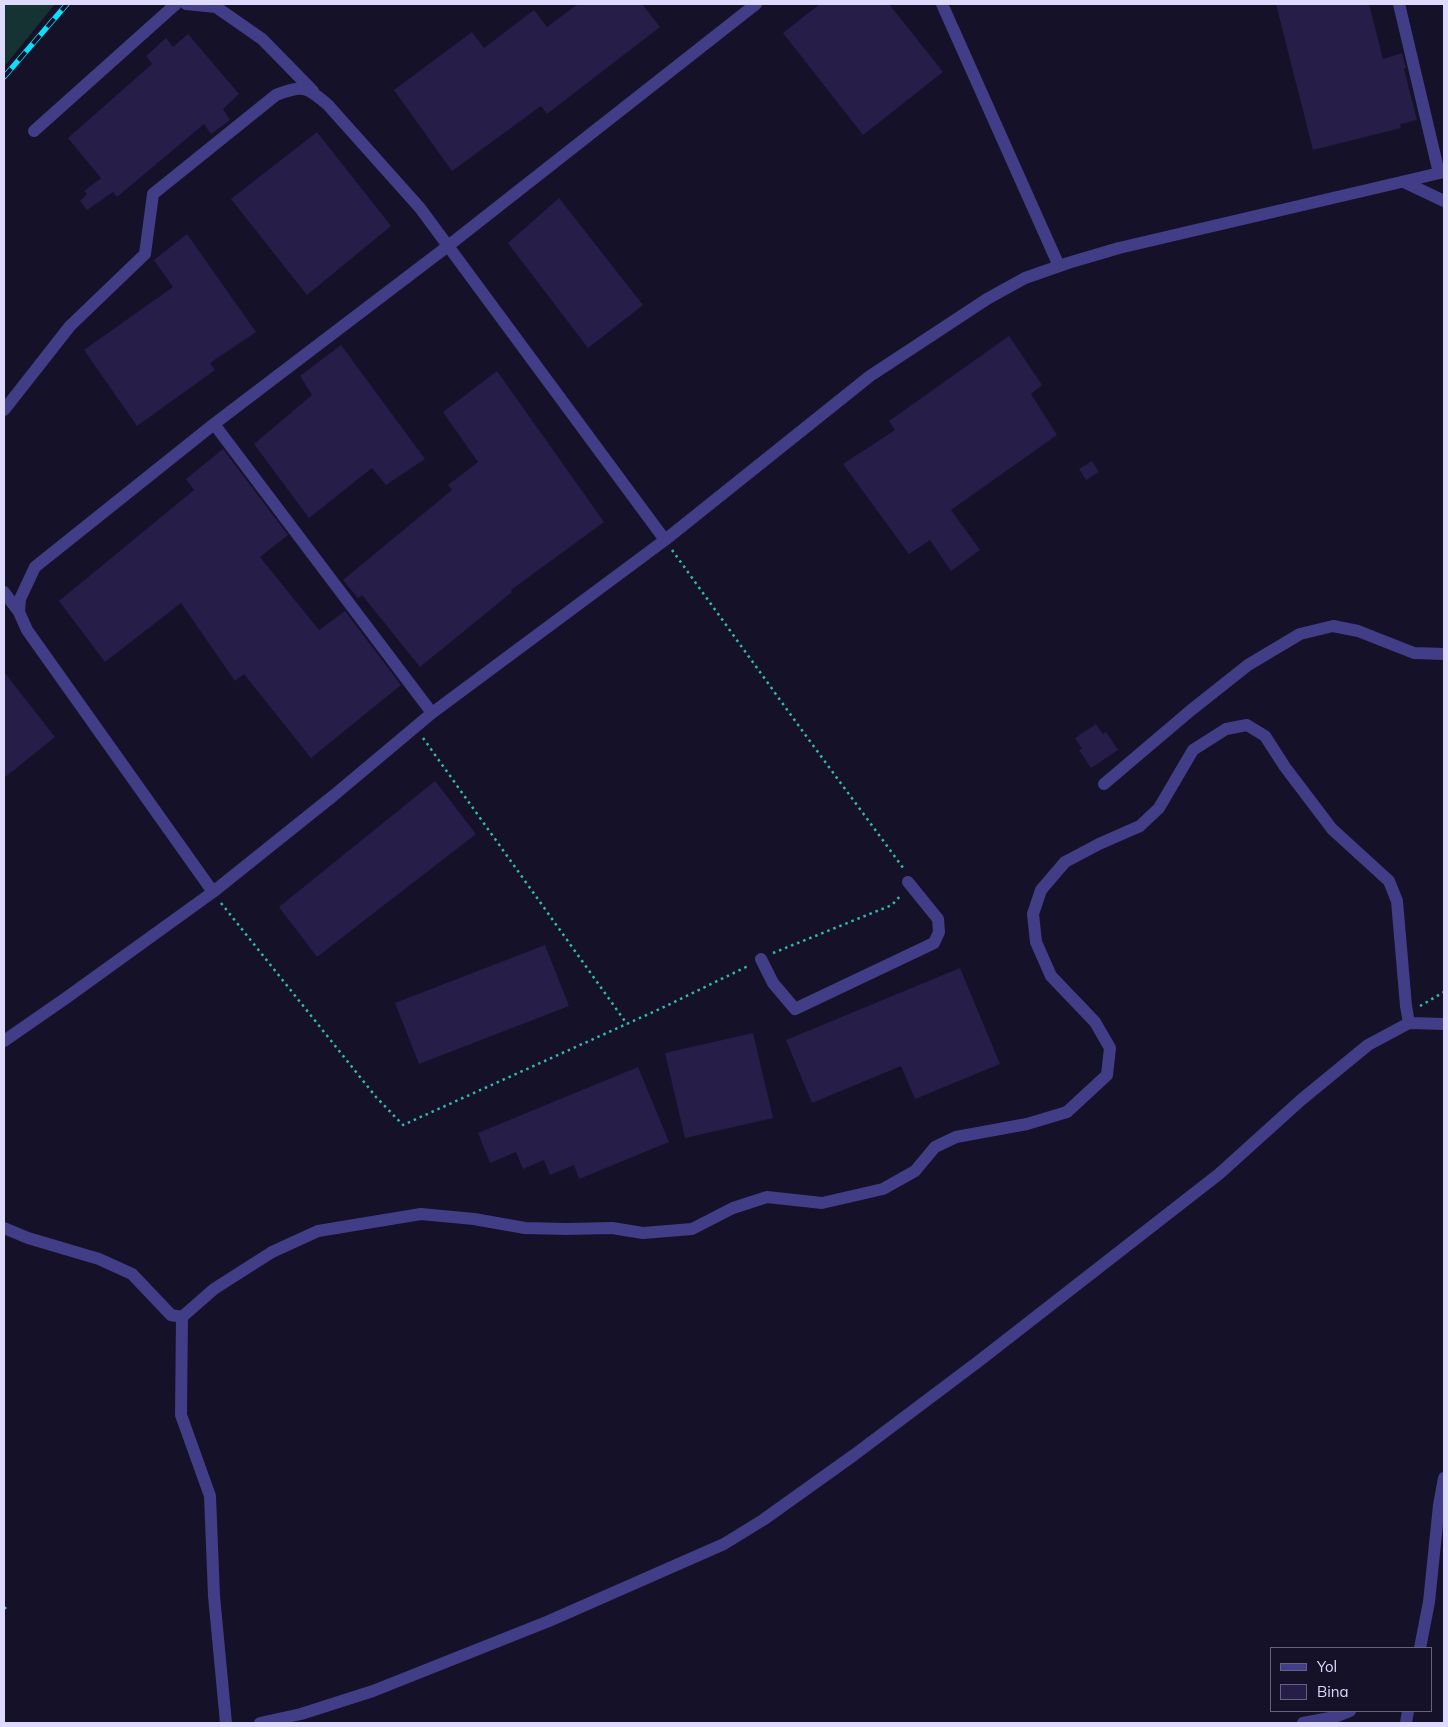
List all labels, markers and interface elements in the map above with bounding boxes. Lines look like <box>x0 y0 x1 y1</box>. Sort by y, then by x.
legend <box>1270 1647 1433 1712</box>
text: Yol <box>1317 1657 1337 1676</box>
text: Bina <box>1317 1682 1349 1701</box>

